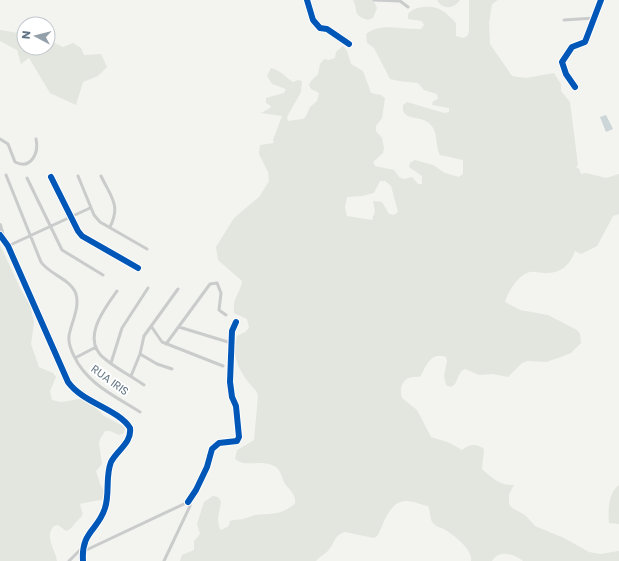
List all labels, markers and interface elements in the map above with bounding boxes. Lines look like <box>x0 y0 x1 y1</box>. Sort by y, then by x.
north arrow <box>16 16 56 56</box>
text: N <box>18 30 35 40</box>
street label: RUA IRIS <box>88 361 132 399</box>

